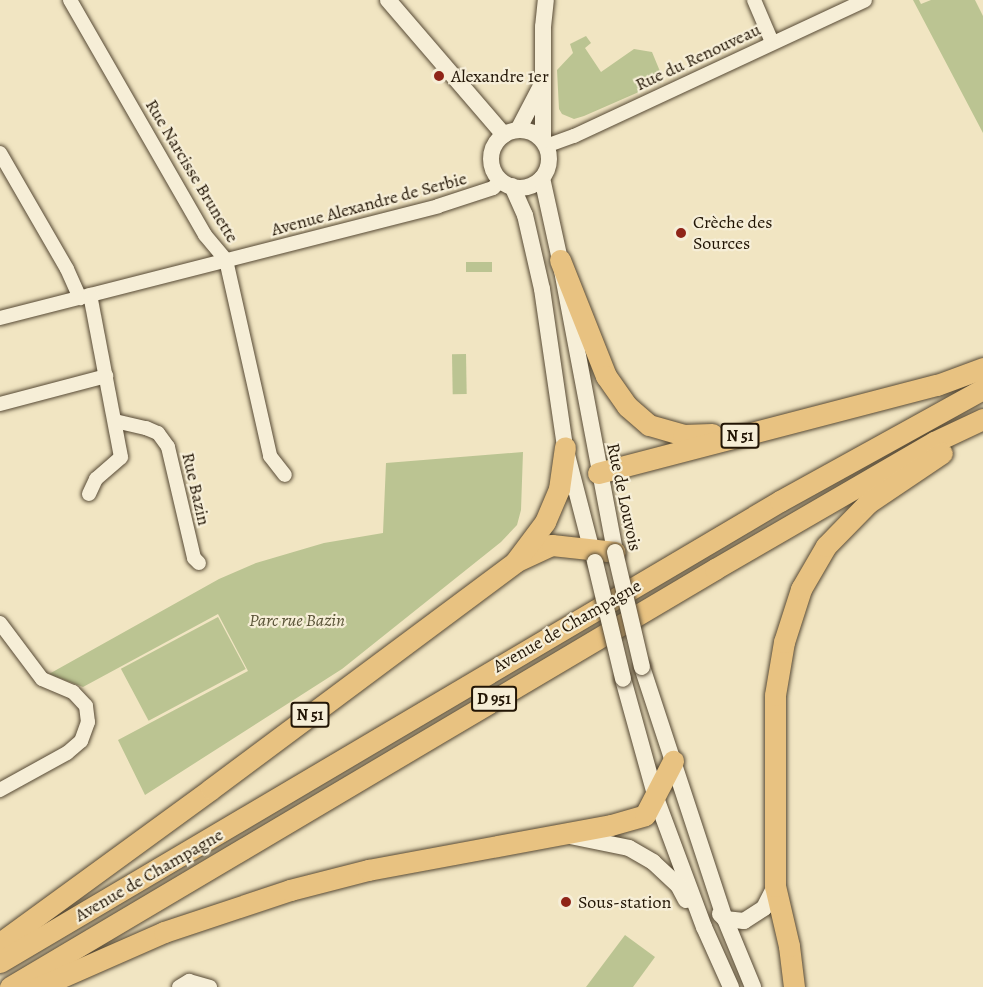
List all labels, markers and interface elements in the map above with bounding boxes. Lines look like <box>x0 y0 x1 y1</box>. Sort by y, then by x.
street label: Rue du Renouveau <box>632 19 764 95</box>
place label: Alexandre 1er <box>451 65 549 87</box>
marker: Alexandre 1er <box>432 69 446 83</box>
street label: Rue Narcisse Brunette <box>141 95 243 247</box>
street label: Avenue Alexandre de Serbie <box>269 167 469 241</box>
place label: Crèche des Sources <box>693 212 773 254</box>
marker: Crèche des Sources <box>674 226 688 240</box>
road number: N 51 <box>720 423 760 449</box>
street label: Rue de Louvois <box>602 441 646 553</box>
street label: Rue Bazin <box>177 450 215 528</box>
street label: Avenue de Champagne <box>489 575 645 677</box>
park label: Parc rue Bazin <box>249 609 345 631</box>
road number: D 951 <box>470 686 518 712</box>
road number: N 51 <box>290 702 330 728</box>
street label: Avenue de Champagne <box>71 824 227 926</box>
place label: Sous-station <box>578 891 671 913</box>
marker: Sous-station <box>559 895 573 909</box>

